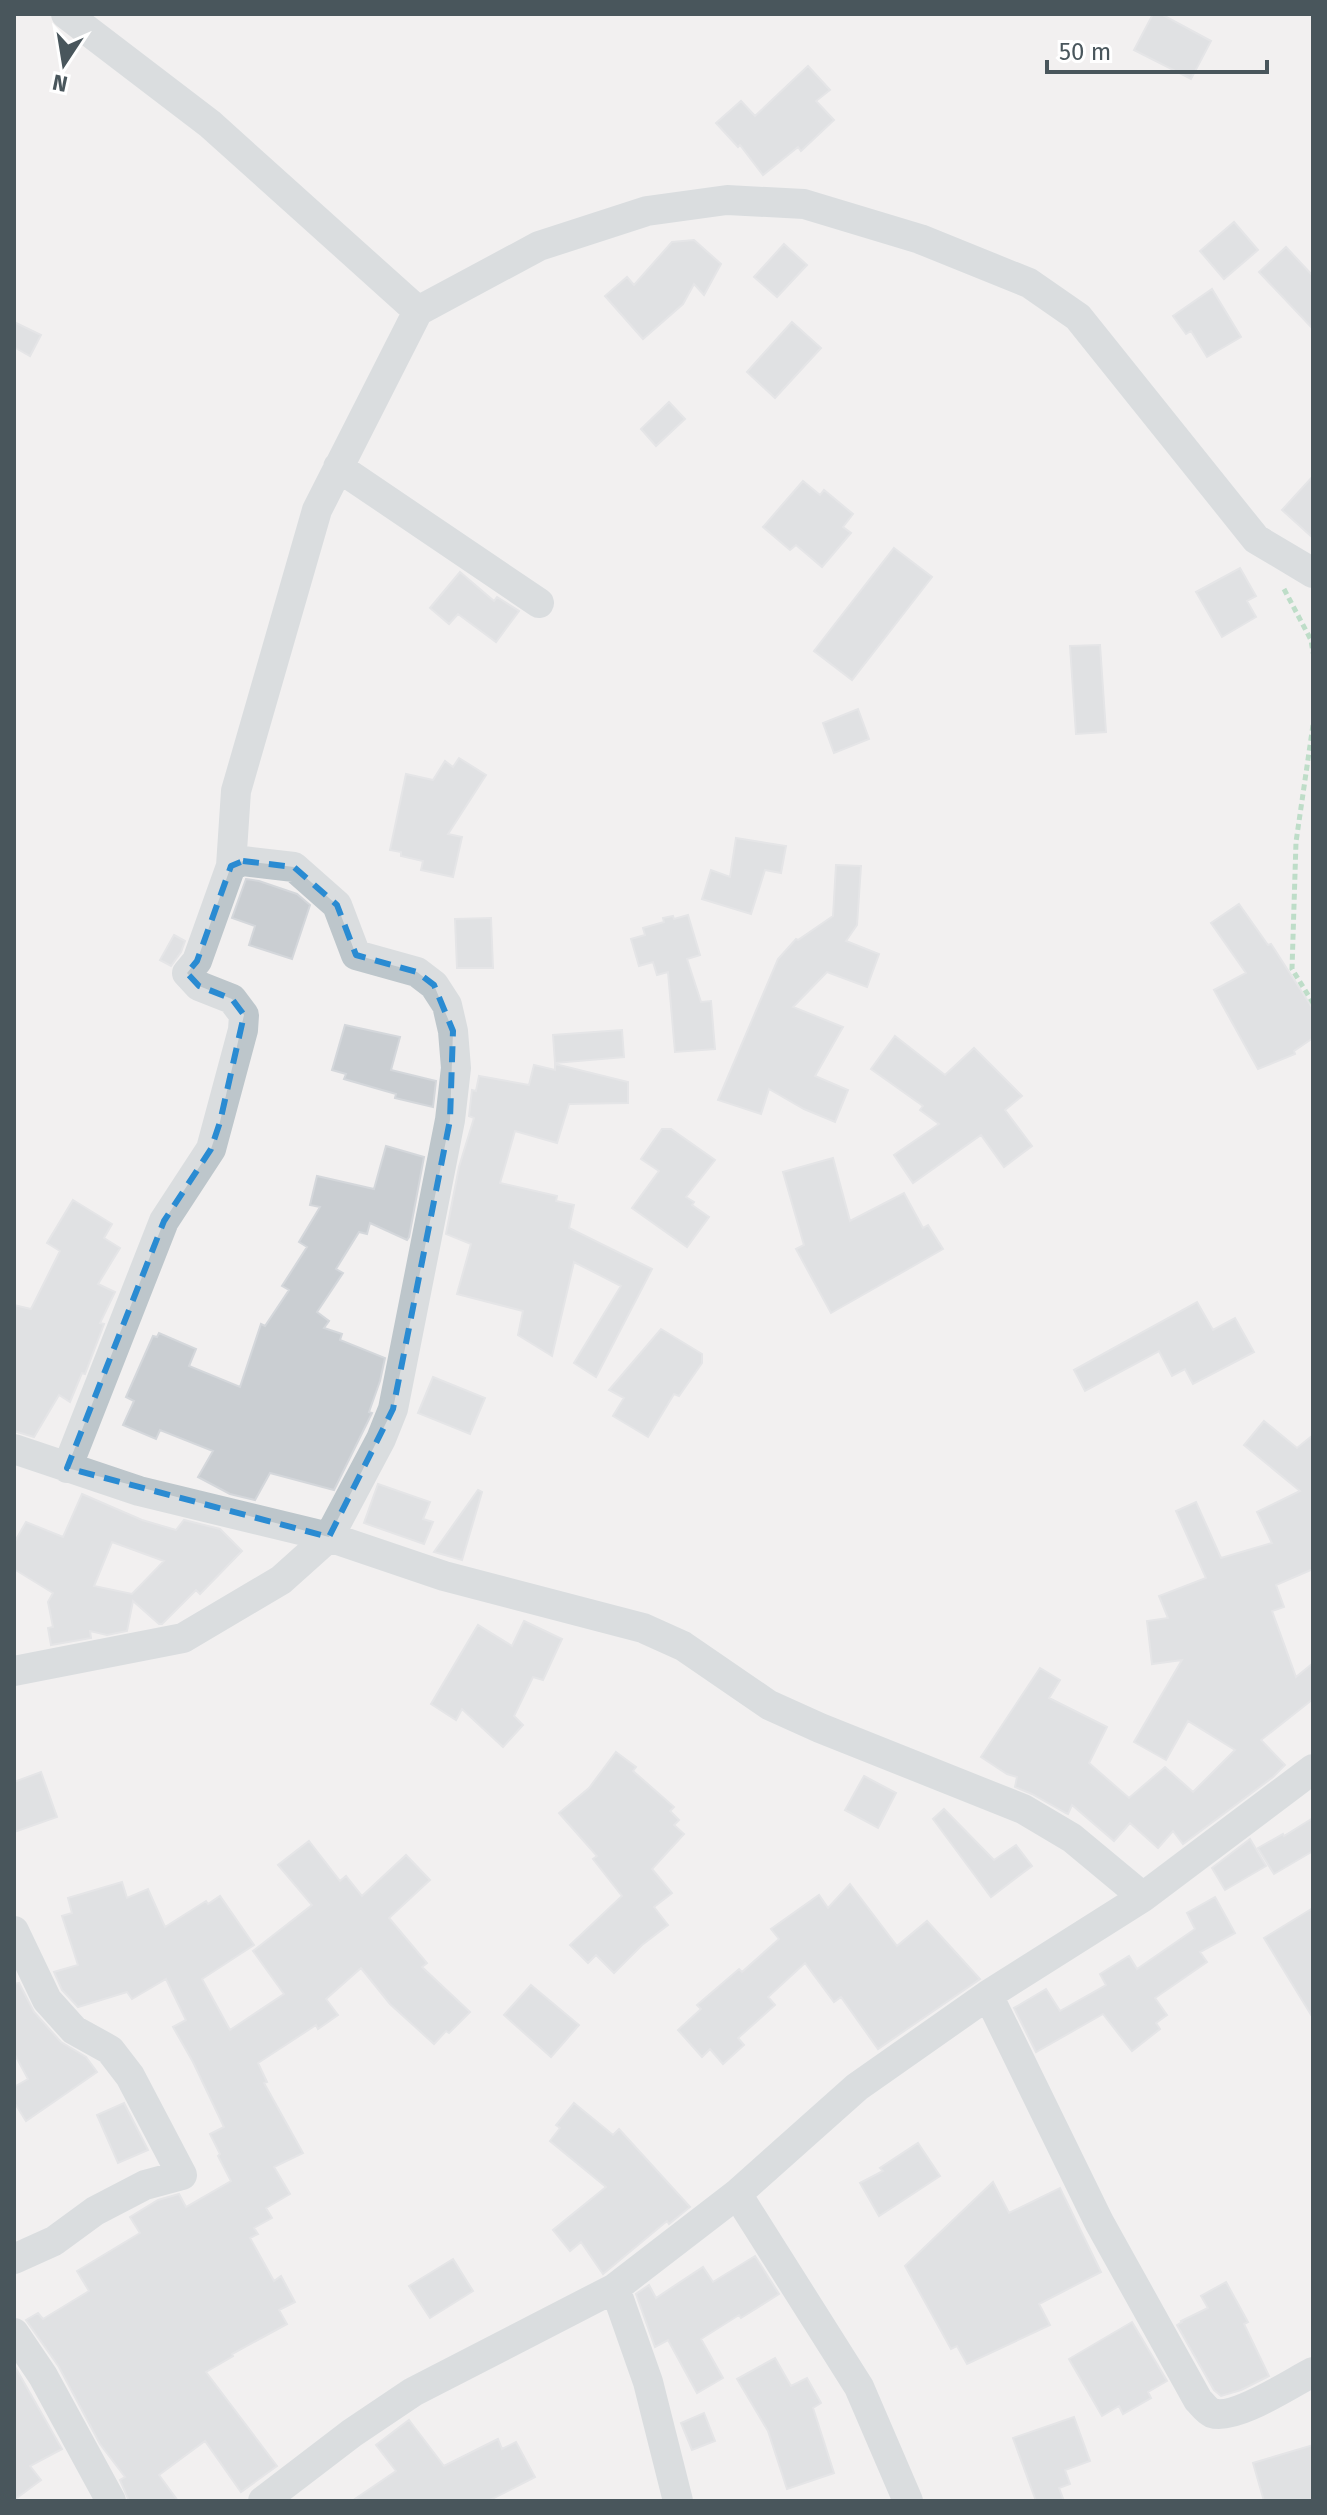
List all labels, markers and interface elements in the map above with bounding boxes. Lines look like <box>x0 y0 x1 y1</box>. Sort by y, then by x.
north arrow <box>24 24 104 104</box>
scale bar <box>1047 24 1267 74</box>
text: 50 m <box>1059 38 1111 66</box>
text: N <box>50 68 70 98</box>

